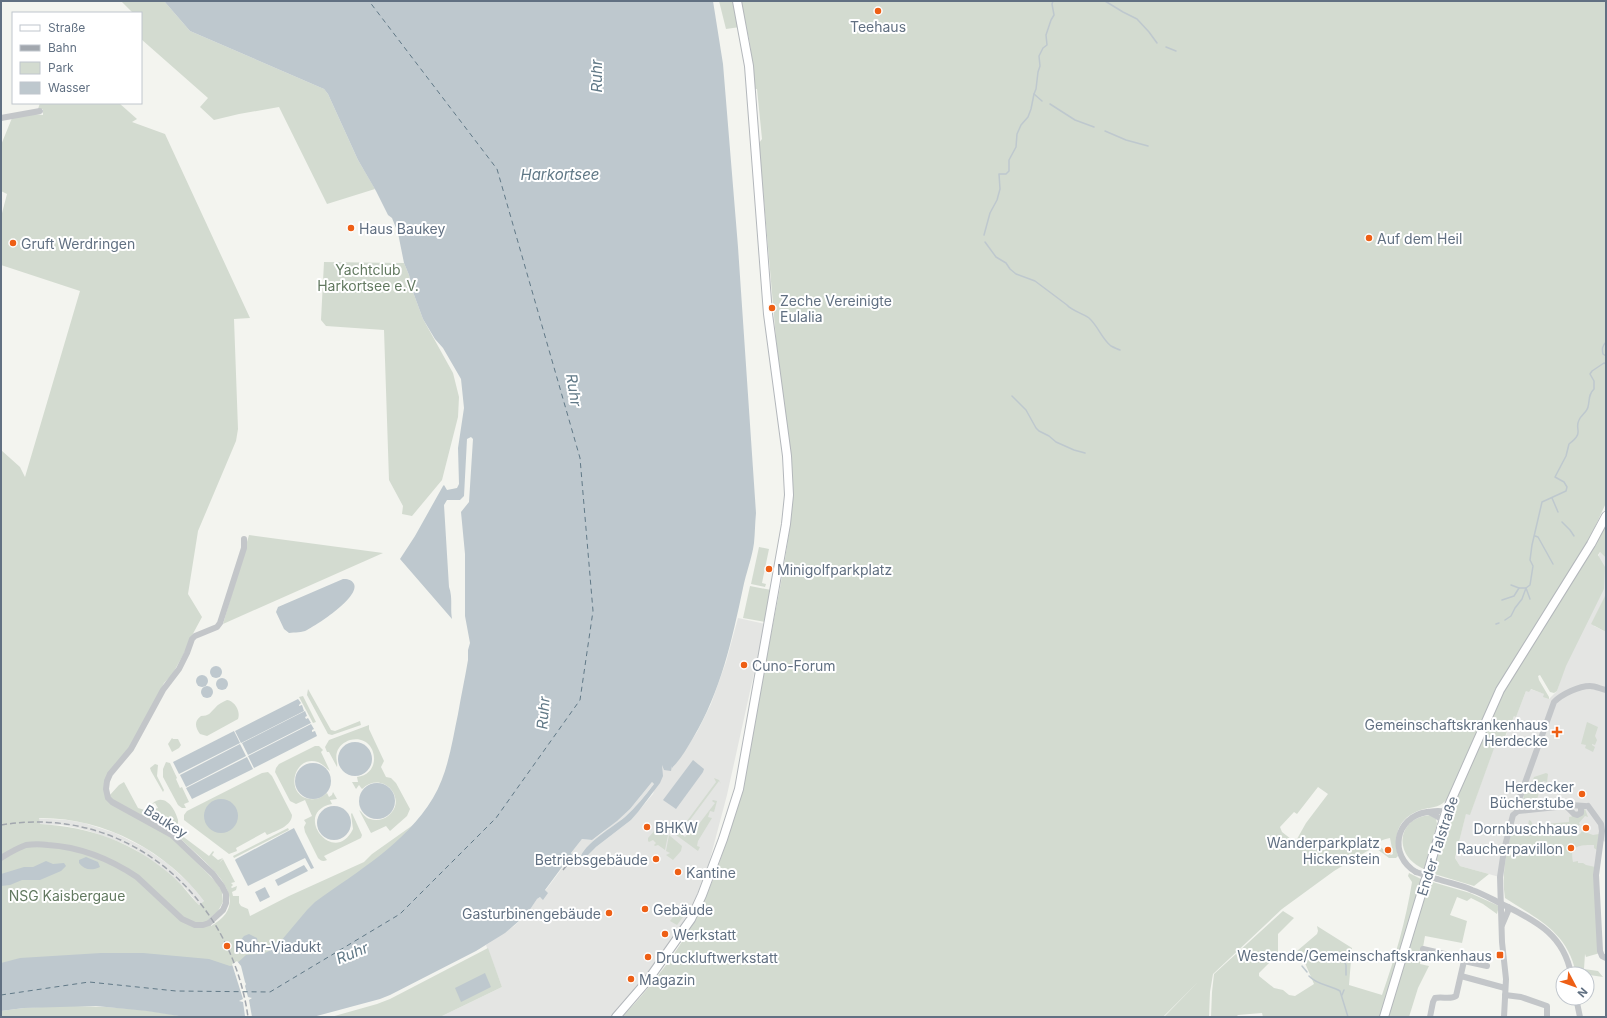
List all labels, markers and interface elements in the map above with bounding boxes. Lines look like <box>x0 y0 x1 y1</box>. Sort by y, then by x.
marker: Teehaus <box>873 6 883 16</box>
legend <box>12 12 142 104</box>
place label: Teehaus <box>850 18 906 35</box>
text: Straße <box>48 20 85 35</box>
text: Bahn <box>48 40 77 55</box>
water label: Ruhr <box>587 59 606 93</box>
text: Park <box>48 60 74 75</box>
text: Wasser <box>48 80 91 95</box>
water label: Harkortsee <box>521 165 600 184</box>
place label: Haus Baukey <box>359 220 445 237</box>
marker: Haus Baukey <box>346 223 356 233</box>
place label: Auf dem Heil <box>1377 230 1462 247</box>
marker: Auf dem Heil <box>1364 233 1374 243</box>
place label: Gruft Werdringen <box>21 235 135 252</box>
marker: Gruft Werdringen <box>8 238 18 248</box>
park label: Yachtclub Harkortsee e.V. <box>317 261 419 294</box>
place label: Zeche Vereinigte Eulalia <box>780 292 892 325</box>
marker: Zeche Vereinigte Eulalia <box>767 303 777 313</box>
water label: Ruhr <box>562 372 586 408</box>
place label: Minigolfparkplatz <box>777 561 892 578</box>
marker: Minigolfparkplatz <box>764 564 774 574</box>
place label: Cuno-Forum <box>752 657 836 674</box>
marker: Cuno-Forum <box>739 660 749 670</box>
water label: Ruhr <box>532 696 554 730</box>
place label: Gemeinschaftskrankenhaus Herdecke <box>1365 716 1548 749</box>
marker: Gemeinschaftskrankenhaus Herdecke <box>1551 726 1563 738</box>
place label: Herdecker Bücherstube <box>1490 778 1574 811</box>
marker: Herdecker Bücherstube <box>1577 789 1587 799</box>
street label: Ender Talstraße <box>1413 794 1461 898</box>
street label: Baukey <box>141 801 191 841</box>
place label: BHKW <box>655 819 698 836</box>
place label: Dornbuschhaus <box>1473 820 1578 837</box>
marker: BHKW <box>642 822 652 832</box>
marker: Dornbuschhaus <box>1581 823 1591 833</box>
place label: Wanderparkplatz Hickenstein <box>1267 834 1380 867</box>
place label: Raucherpavillon <box>1457 840 1563 857</box>
marker: Raucherpavillon <box>1566 843 1576 853</box>
marker: Wanderparkplatz Hickenstein <box>1383 845 1393 855</box>
place label: Betriebsgebäude <box>535 851 648 868</box>
marker: Betriebsgebäude <box>651 854 661 864</box>
place label: Kantine <box>686 864 736 881</box>
marker: Kantine <box>673 867 683 877</box>
park label: NSG Kaisbergaue <box>9 887 125 904</box>
place label: Gebäude <box>653 901 713 918</box>
marker: Gebäude <box>640 904 650 914</box>
place label: Gasturbinengebäude <box>462 905 601 922</box>
marker: Gasturbinengebäude <box>604 908 614 918</box>
place label: Werkstatt <box>673 926 737 943</box>
marker: Werkstatt <box>660 929 670 939</box>
place label: Ruhr-Viadukt <box>235 938 321 955</box>
water label: Ruhr <box>333 938 371 968</box>
marker: Ruhr-Viadukt <box>222 941 232 951</box>
place label: Westende/Gemeinschaftskrankenhaus <box>1237 947 1492 964</box>
place label: Druckluftwerkstatt <box>656 949 778 966</box>
marker: Westende/Gemeinschaftskrankenhaus <box>1495 950 1505 960</box>
marker: Druckluftwerkstatt <box>643 952 653 962</box>
north arrow <box>1555 966 1595 1006</box>
place label: Magazin <box>639 971 695 988</box>
marker: Magazin <box>626 974 636 984</box>
text: N <box>1575 985 1591 1000</box>

